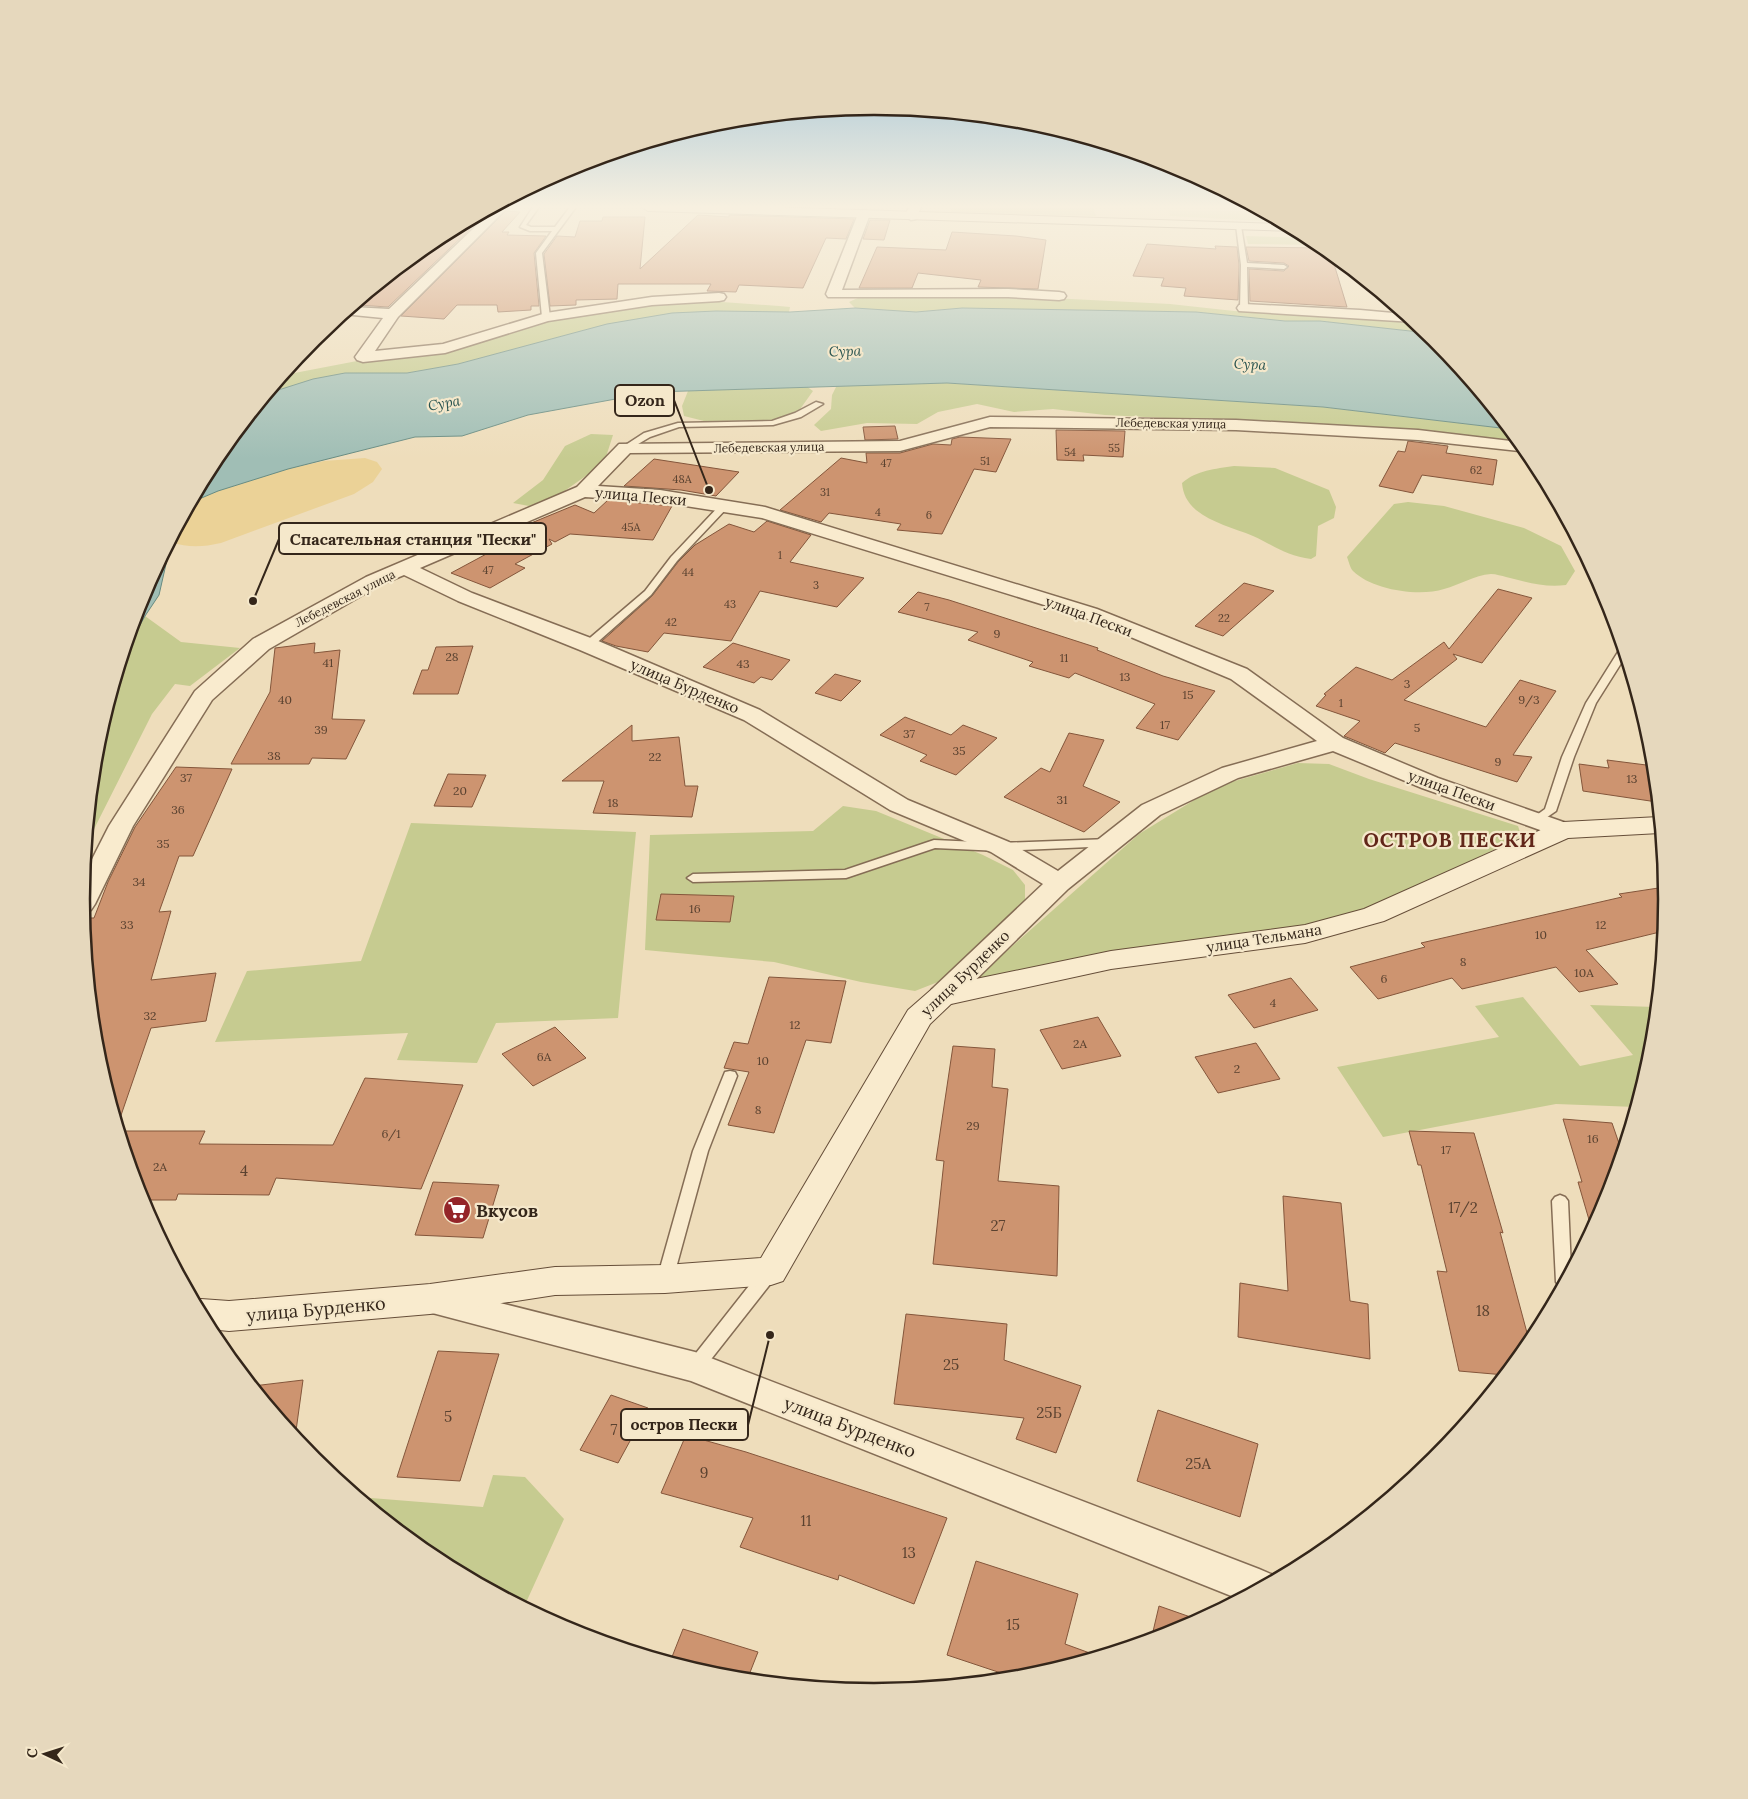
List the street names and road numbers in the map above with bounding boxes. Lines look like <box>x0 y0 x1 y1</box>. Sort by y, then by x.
street label: Лебедевская улица <box>1116 415 1226 431</box>
street label: Лебедевская улица <box>714 439 824 455</box>
street label: улица Пески <box>595 483 687 509</box>
street label: Лебедевская улица <box>292 566 398 630</box>
street label: улица Пески <box>1043 591 1135 641</box>
street label: улица Бурденко <box>628 655 742 718</box>
street label: улица Пески <box>1406 765 1498 815</box>
street label: улица Тельмана <box>1205 919 1323 956</box>
street label: улица Бурденко <box>917 926 1014 1020</box>
street label: улица Бурденко <box>245 1291 387 1327</box>
street label: улица Бурденко <box>781 1391 919 1463</box>

